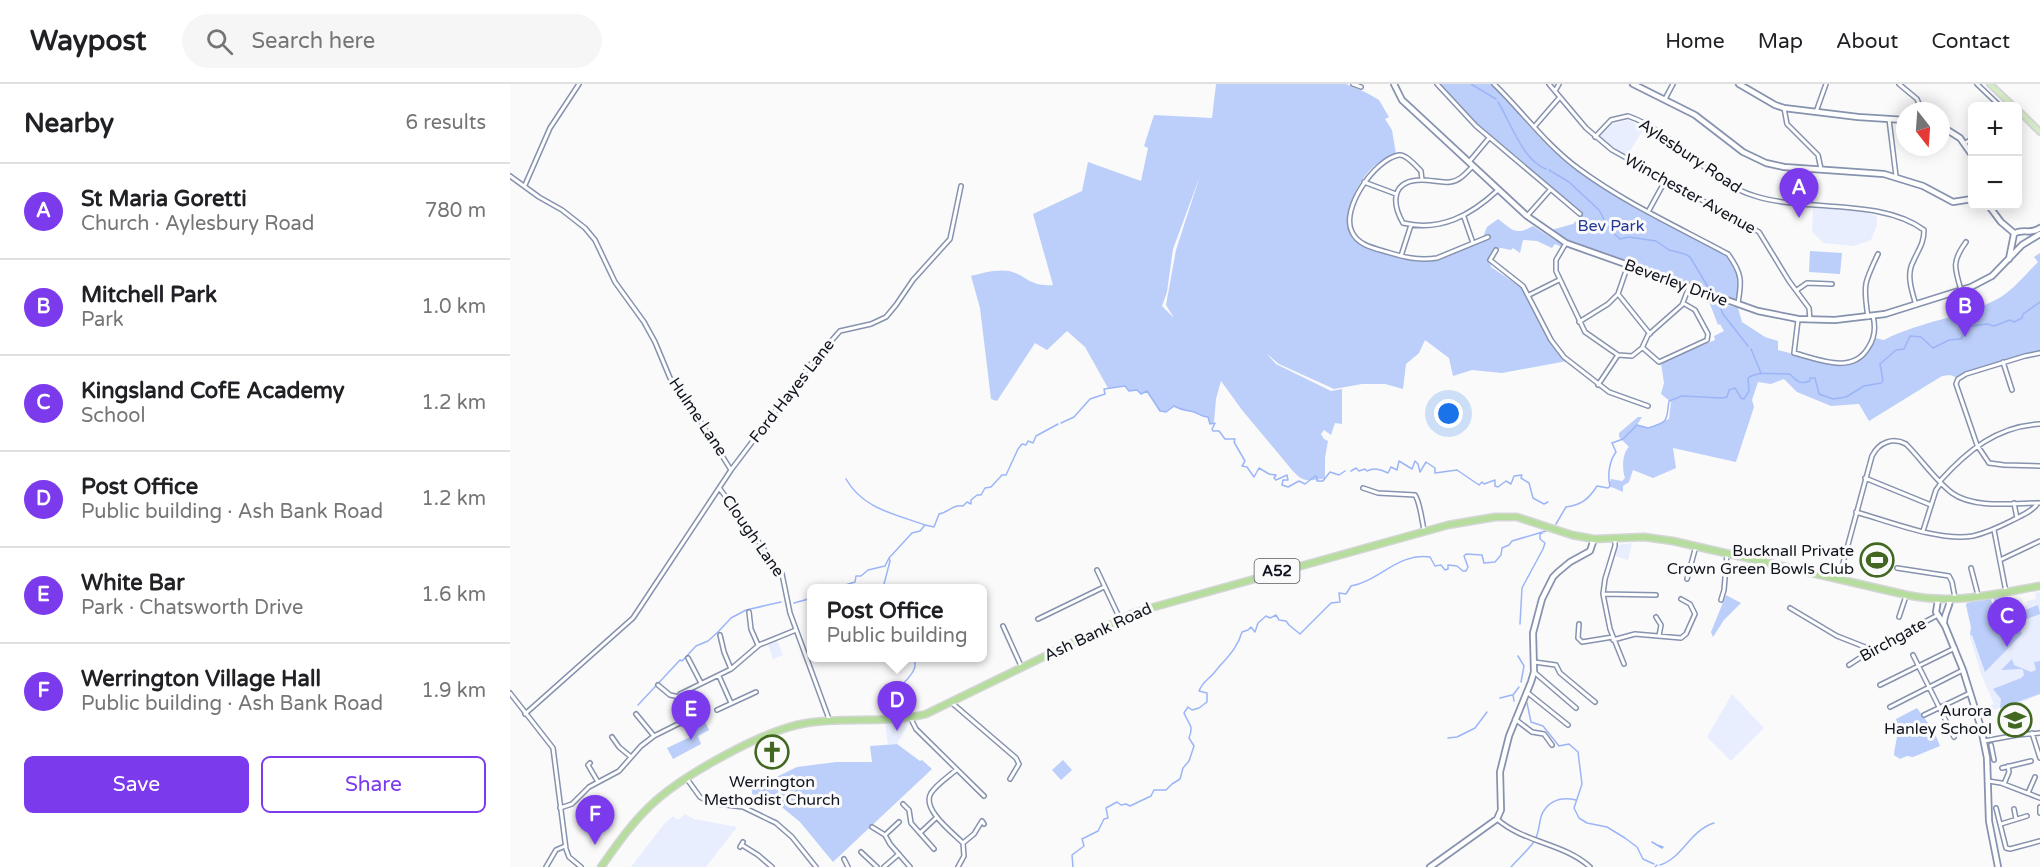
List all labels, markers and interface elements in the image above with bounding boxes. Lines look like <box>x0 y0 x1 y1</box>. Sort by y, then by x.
search box <box>182 14 602 68</box>
text: Waypost <box>30 24 146 58</box>
icon: search <box>203 25 236 58</box>
text: Search here <box>251 28 375 54</box>
text: Home <box>1665 29 1725 54</box>
text: Map <box>1758 29 1803 54</box>
text: About <box>1836 29 1898 54</box>
text: Contact <box>1931 29 2010 54</box>
north arrow <box>1896 102 1950 156</box>
map controls <box>1968 102 2022 210</box>
button: + <box>1968 102 2022 156</box>
text: Nearby <box>24 108 114 139</box>
text: 6 results <box>406 111 486 135</box>
street label: Aylesbury Road <box>1635 114 1745 198</box>
street label: Winchester Avenue <box>1621 150 1759 238</box>
button: − <box>1968 156 2022 210</box>
pin: A <box>1780 168 1818 218</box>
text: St Maria Goretti <box>81 186 247 212</box>
text: A <box>36 199 51 223</box>
text: 780 m <box>425 199 486 223</box>
text: Church · Aylesbury Road <box>81 212 314 236</box>
park label: Bev Park <box>1578 216 1645 236</box>
street label: Beverley Drive <box>1622 255 1730 311</box>
text: Mitchell Park <box>81 282 217 308</box>
pin: B <box>1946 288 1984 337</box>
text: B <box>37 295 50 319</box>
text: 1.0 km <box>421 295 486 319</box>
text: Park <box>81 308 124 332</box>
street label: Ford Hayes Lane <box>745 335 839 447</box>
street label: Hulme Lane <box>664 374 732 460</box>
text: Kingsland CofE Academy <box>81 378 345 404</box>
text: C <box>37 391 50 415</box>
text: 1.2 km <box>421 391 486 415</box>
your location <box>1434 399 1463 428</box>
text: School <box>81 404 145 428</box>
text: Post Office <box>81 474 198 500</box>
text: D <box>36 487 51 511</box>
text: 1.2 km <box>421 487 486 511</box>
street label: Clough Lane <box>717 491 789 581</box>
text: Public building · Ash Bank Road <box>81 500 383 524</box>
place label: Bucknall Private Crown Green Bowls Club <box>1667 541 1854 579</box>
sports icon: Bucknall Private Crown Green Bowls Club <box>1859 542 1895 578</box>
road number: A52 <box>1254 559 1299 583</box>
text: White Bar <box>81 570 185 596</box>
text: E <box>37 583 50 607</box>
text: 1.6 km <box>421 583 486 607</box>
popup <box>807 584 987 662</box>
text: Park · Chatsworth Drive <box>81 596 303 620</box>
text: Post Office <box>826 598 944 624</box>
street label: Ash Bank Road <box>1041 598 1155 666</box>
pin: C <box>1988 598 2026 647</box>
street label: Birchgate <box>1856 614 1930 666</box>
text: Public building <box>826 624 968 648</box>
text: Werrington Village Hall <box>81 666 321 692</box>
text: F <box>37 679 50 703</box>
text: 1.9 km <box>421 679 486 703</box>
pin: D <box>878 682 916 731</box>
pin: E <box>672 690 711 740</box>
text: Public building · Ash Bank Road <box>81 692 383 716</box>
place label: Aurora Hanley School <box>1884 701 1992 739</box>
school or university icon: Aurora Hanley School <box>1997 702 2033 738</box>
church icon: Werrington Methodist Church <box>754 734 790 770</box>
button: Save <box>24 756 249 813</box>
button: Share <box>261 756 486 813</box>
place label: Werrington Methodist Church <box>704 772 840 810</box>
pin: F <box>576 796 614 845</box>

